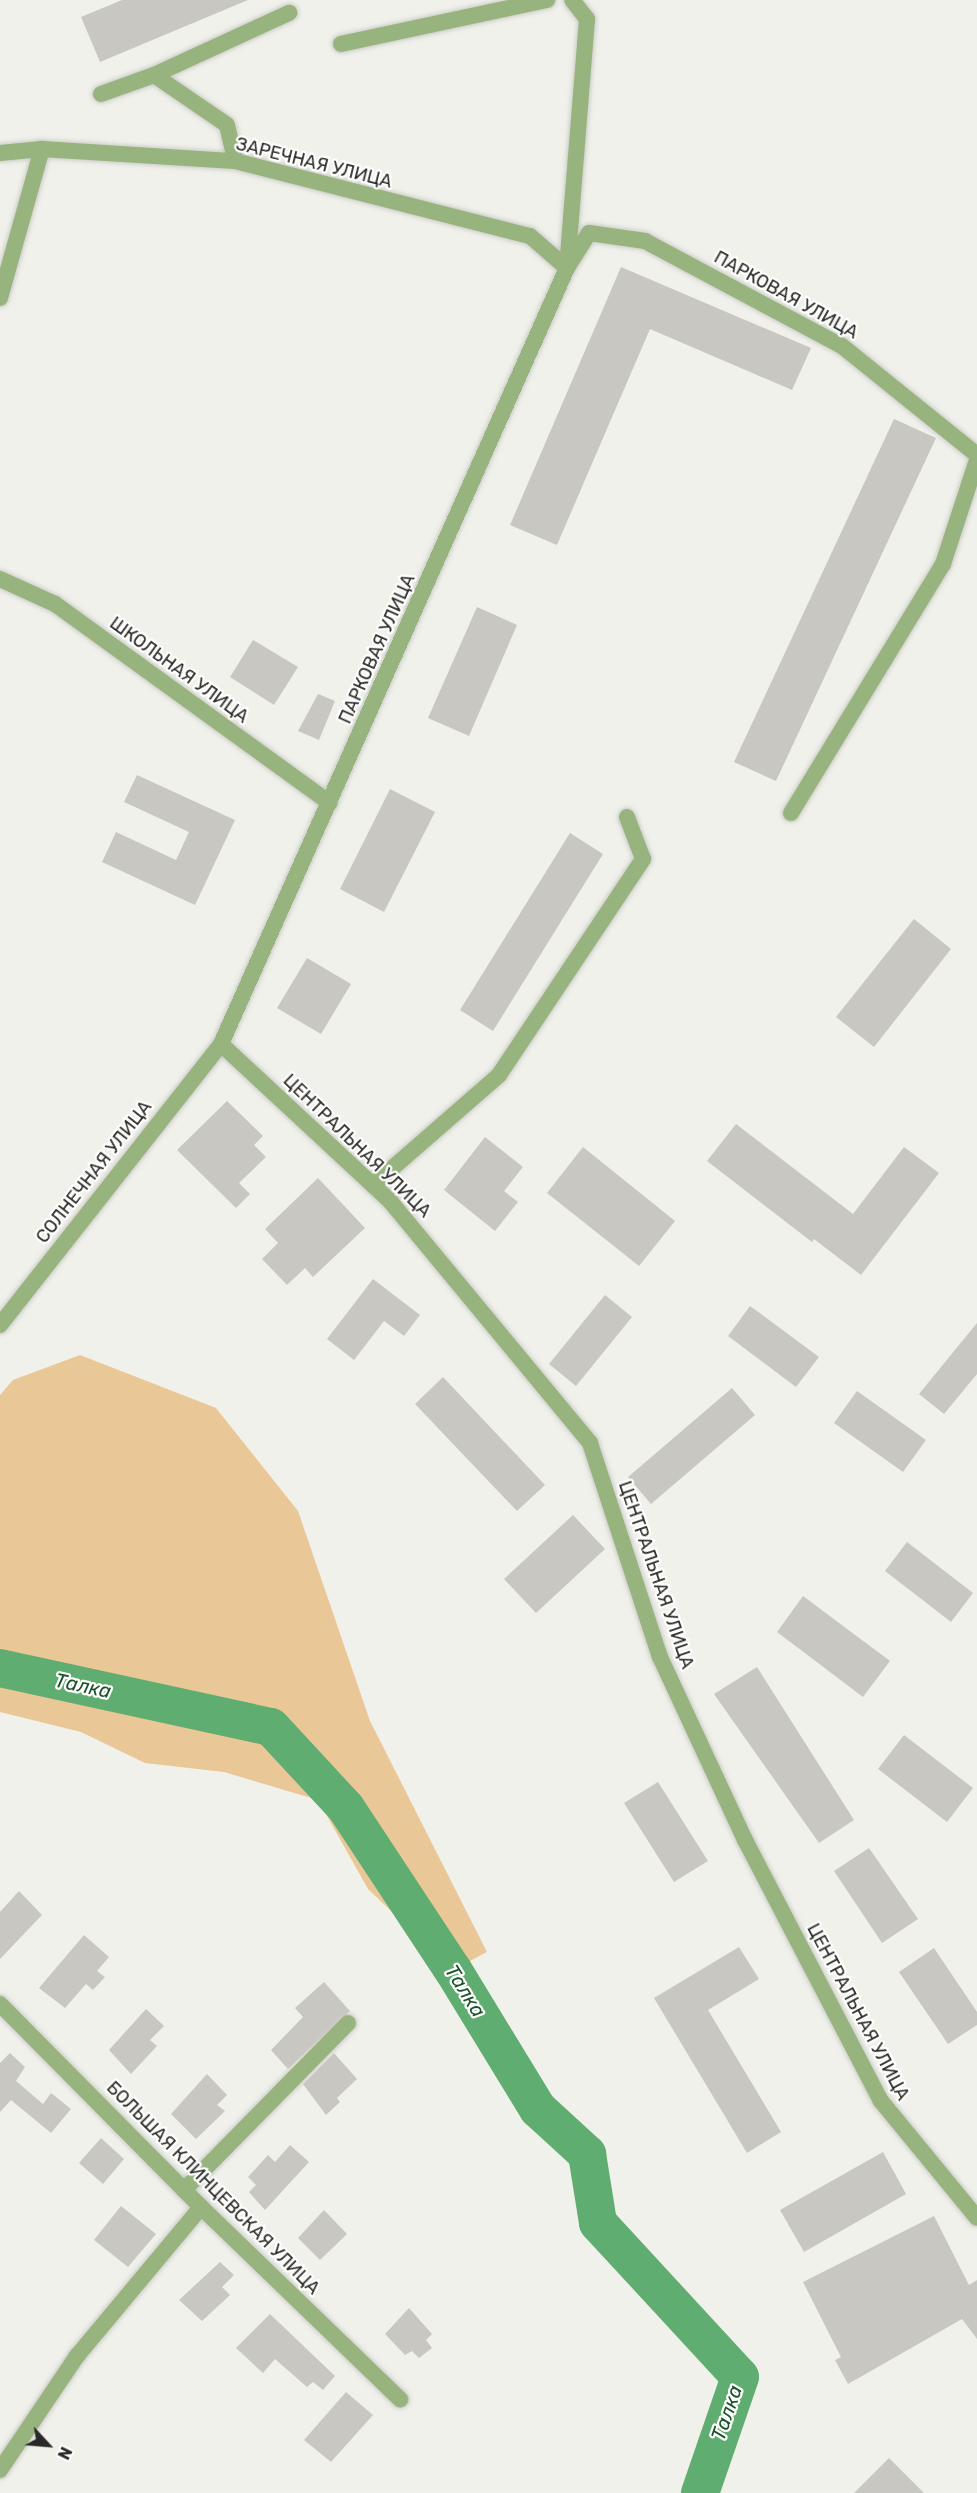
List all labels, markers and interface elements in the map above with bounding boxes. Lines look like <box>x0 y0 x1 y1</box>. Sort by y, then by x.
street label: ЗАРЕЧНАЯ УЛИЦА <box>234 133 394 193</box>
street label: ПАРКОВАЯ УЛИЦА <box>710 246 862 344</box>
street label: ПАРКОВАЯ УЛИЦА <box>334 571 420 727</box>
street label: ШКОЛЬНАЯ УЛИЦА <box>105 612 253 728</box>
street label: ЦЕНТРАЛЬНАЯ УЛИЦА <box>279 1070 435 1222</box>
street label: СОЛНЕЧНАЯ УЛИЦА <box>32 1096 156 1248</box>
street label: ЦЕНТРАЛЬНАЯ УЛИЦА <box>614 1478 698 1672</box>
water label: Талка <box>53 1668 113 1704</box>
street label: ЦЕНТРАЛЬНАЯ УЛИЦА <box>802 1920 914 2104</box>
water label: Талка <box>440 1960 490 2022</box>
street label: БОЛЬШАЯ КЛИНЦЕВСКАЯ УЛИЦА <box>102 2077 324 2299</box>
water label: Талка <box>706 2382 748 2444</box>
north arrow <box>18 2415 78 2475</box>
text: N <box>54 2444 76 2462</box>

